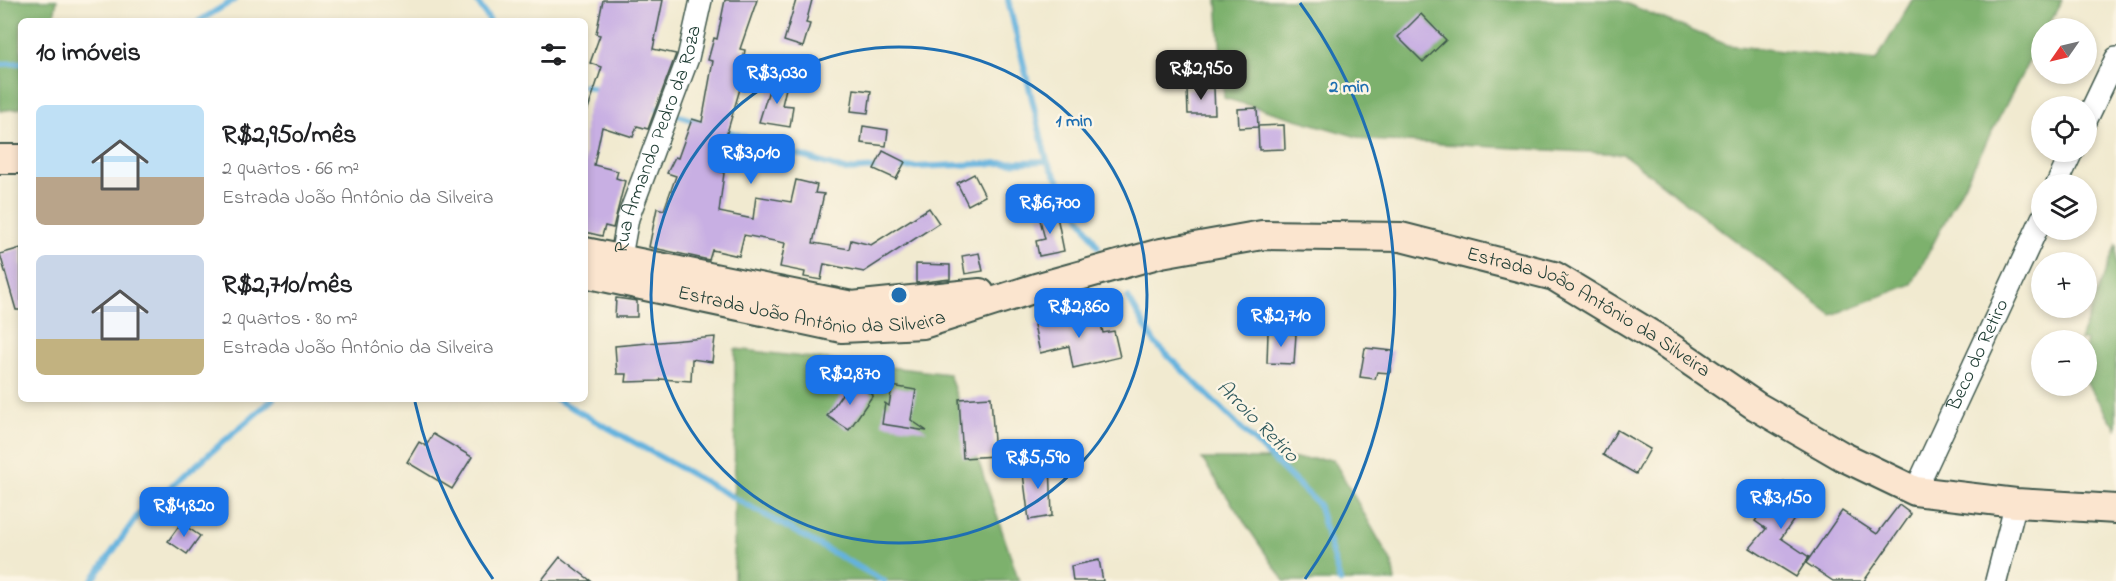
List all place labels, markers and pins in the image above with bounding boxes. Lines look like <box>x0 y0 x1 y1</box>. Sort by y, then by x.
pin: R$2,950 <box>1146 50 1256 101</box>
pin: R$3,030 <box>722 54 832 105</box>
pin: R$3,010 <box>696 134 806 185</box>
pin: R$6,700 <box>995 184 1105 235</box>
centre of rings <box>889 285 909 305</box>
pin: R$2,860 <box>1024 288 1134 339</box>
pin: R$2,710 <box>1226 297 1336 348</box>
pin: R$2,870 <box>795 355 905 406</box>
pin: R$5,590 <box>983 439 1093 490</box>
pin: R$3,150 <box>1726 479 1836 530</box>
pin: R$4,820 <box>129 487 239 538</box>

